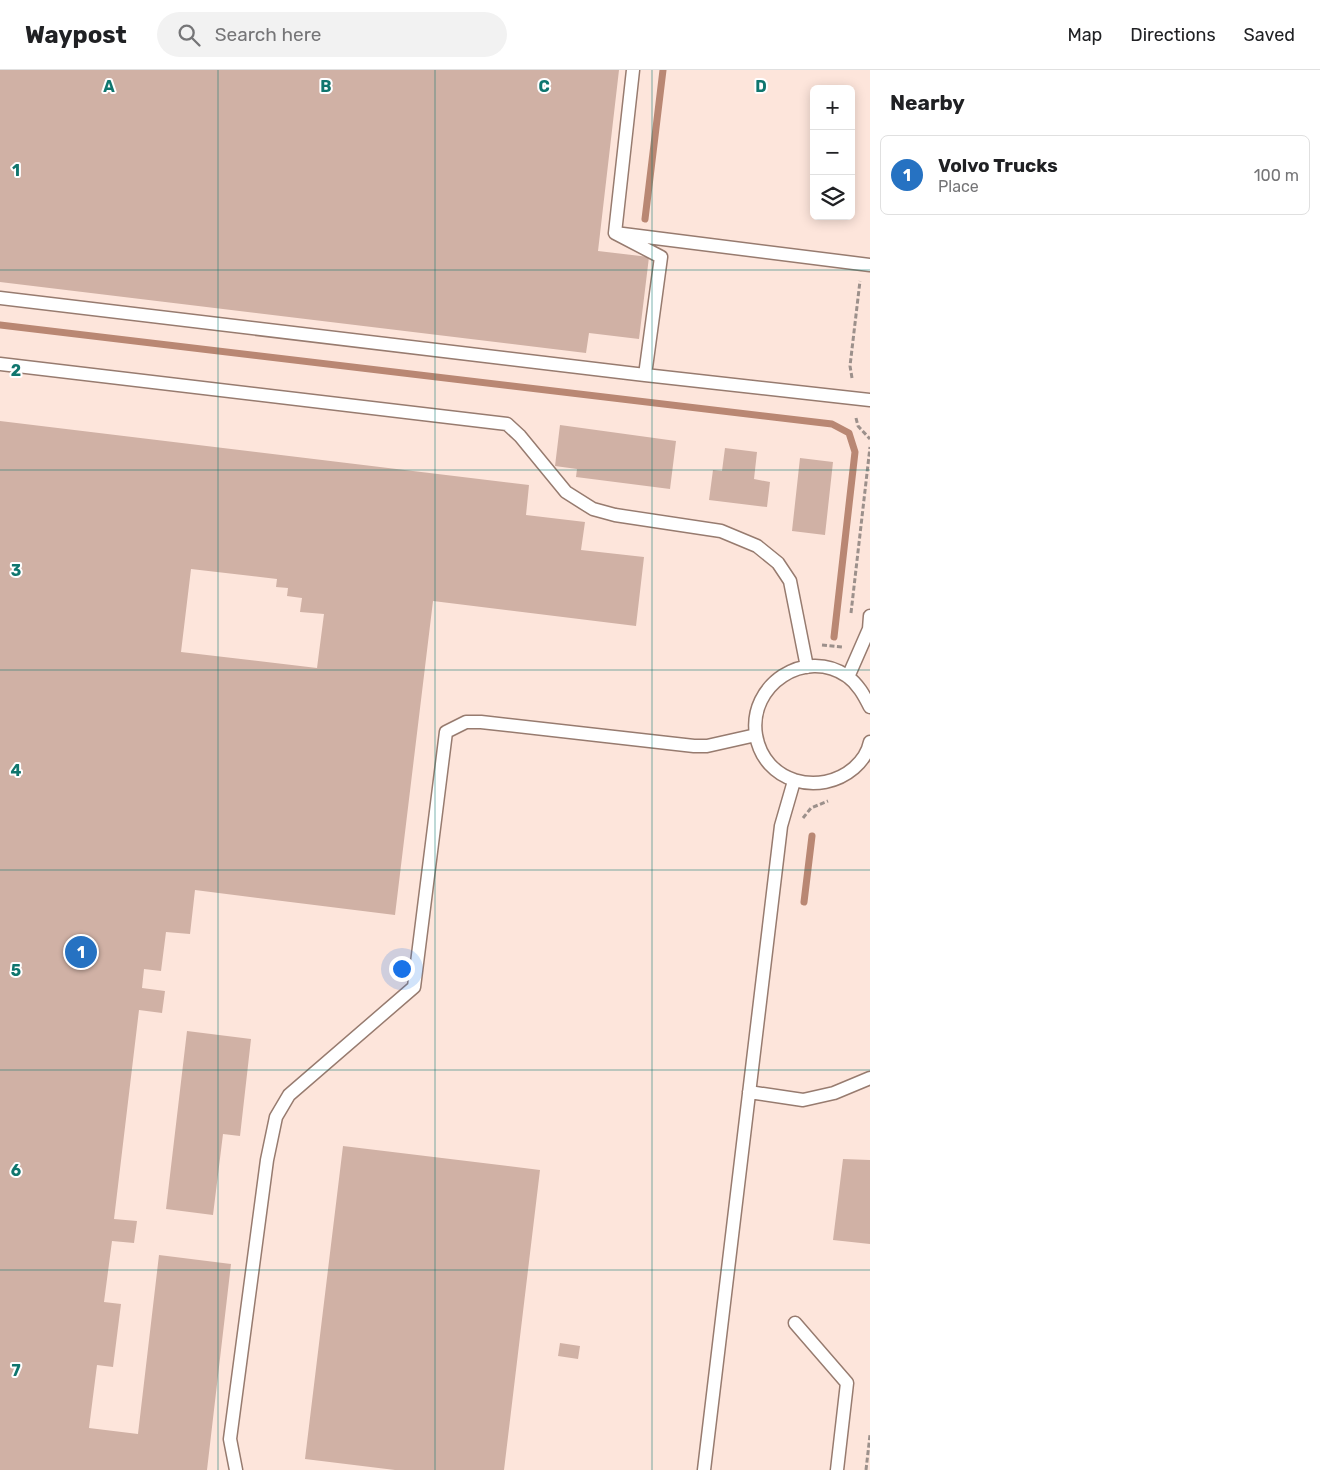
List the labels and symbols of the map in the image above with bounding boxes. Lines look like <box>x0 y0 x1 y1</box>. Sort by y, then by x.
text: A <box>103 77 115 96</box>
text: B <box>320 77 332 96</box>
text: C <box>538 77 550 96</box>
text: D <box>755 77 767 96</box>
text: 1 <box>12 161 20 180</box>
text: 2 <box>11 361 21 380</box>
text: 3 <box>11 561 21 580</box>
text: 4 <box>11 761 22 780</box>
pin: 1 <box>65 933 97 971</box>
your location <box>389 956 415 982</box>
text: 5 <box>11 961 21 980</box>
text: 6 <box>11 1161 21 1180</box>
text: 7 <box>11 1361 21 1380</box>

